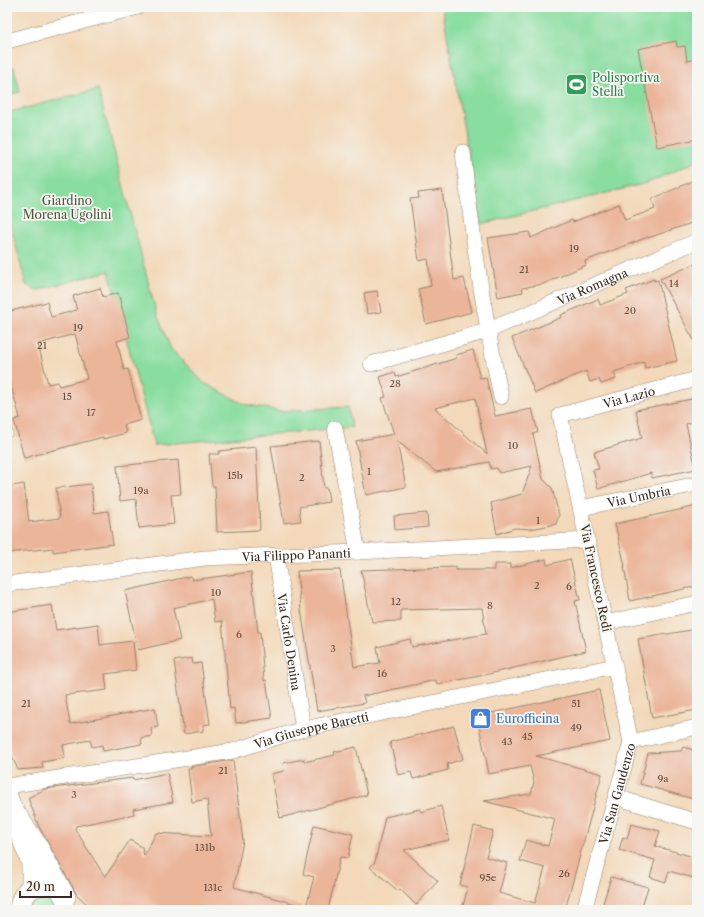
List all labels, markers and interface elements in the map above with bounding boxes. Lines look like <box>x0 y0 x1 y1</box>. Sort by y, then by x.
place label: Polisportiva Stella <box>592 70 660 99</box>
sports icon: Polisportiva Stella <box>563 71 589 97</box>
park label: Giardino Morena Ugolini <box>23 193 112 222</box>
house number: 19 <box>569 242 579 255</box>
house number: 21 <box>519 263 530 276</box>
street label: Via Romagna <box>554 264 630 308</box>
house number: 14 <box>669 277 679 290</box>
house number: 20 <box>624 304 636 317</box>
house number: 19 <box>73 321 83 334</box>
house number: 21 <box>37 339 48 352</box>
house number: 28 <box>389 377 401 390</box>
street label: Via Lazio <box>600 383 657 411</box>
house number: 15 <box>62 390 72 403</box>
house number: 17 <box>86 406 96 419</box>
house number: 10 <box>508 439 518 452</box>
house number: 1 <box>367 465 372 478</box>
house number: 15b <box>227 469 243 482</box>
house number: 2 <box>299 471 305 484</box>
street label: Via Umbria <box>605 482 672 510</box>
house number: 19a <box>133 484 149 497</box>
house number: 1 <box>536 514 541 527</box>
street label: Via Francesco Redi <box>577 522 615 634</box>
street label: Via Filippo Pananti <box>240 545 351 564</box>
house number: 2 <box>534 579 540 592</box>
house number: 6 <box>566 580 572 593</box>
house number: 10 <box>211 586 221 599</box>
street label: Via Carlo Denina <box>274 591 305 692</box>
house number: 12 <box>391 595 401 608</box>
house number: 8 <box>487 599 493 612</box>
house number: 6 <box>236 628 242 641</box>
house number: 3 <box>330 642 336 655</box>
house number: 16 <box>377 667 387 680</box>
house number: 21 <box>21 697 32 710</box>
house number: 51 <box>571 697 582 710</box>
shop icon: Eurofficina <box>468 705 494 731</box>
street label: Via Giuseppe Baretti <box>251 708 370 752</box>
place label: Eurofficina <box>496 711 560 726</box>
house number: 49 <box>570 721 582 734</box>
house number: 45 <box>521 730 533 743</box>
house number: 43 <box>501 735 513 748</box>
street label: Via San Gaudenzo <box>595 741 638 847</box>
house number: 21 <box>218 764 229 777</box>
house number: 9a <box>657 772 669 785</box>
house number: 3 <box>71 788 77 801</box>
house number: 131b <box>195 841 215 854</box>
house number: 26 <box>558 867 570 880</box>
house number: 95e <box>480 871 497 884</box>
scale bar <box>20 873 71 899</box>
text: 20 m <box>26 879 55 894</box>
house number: 131c <box>203 881 223 894</box>

